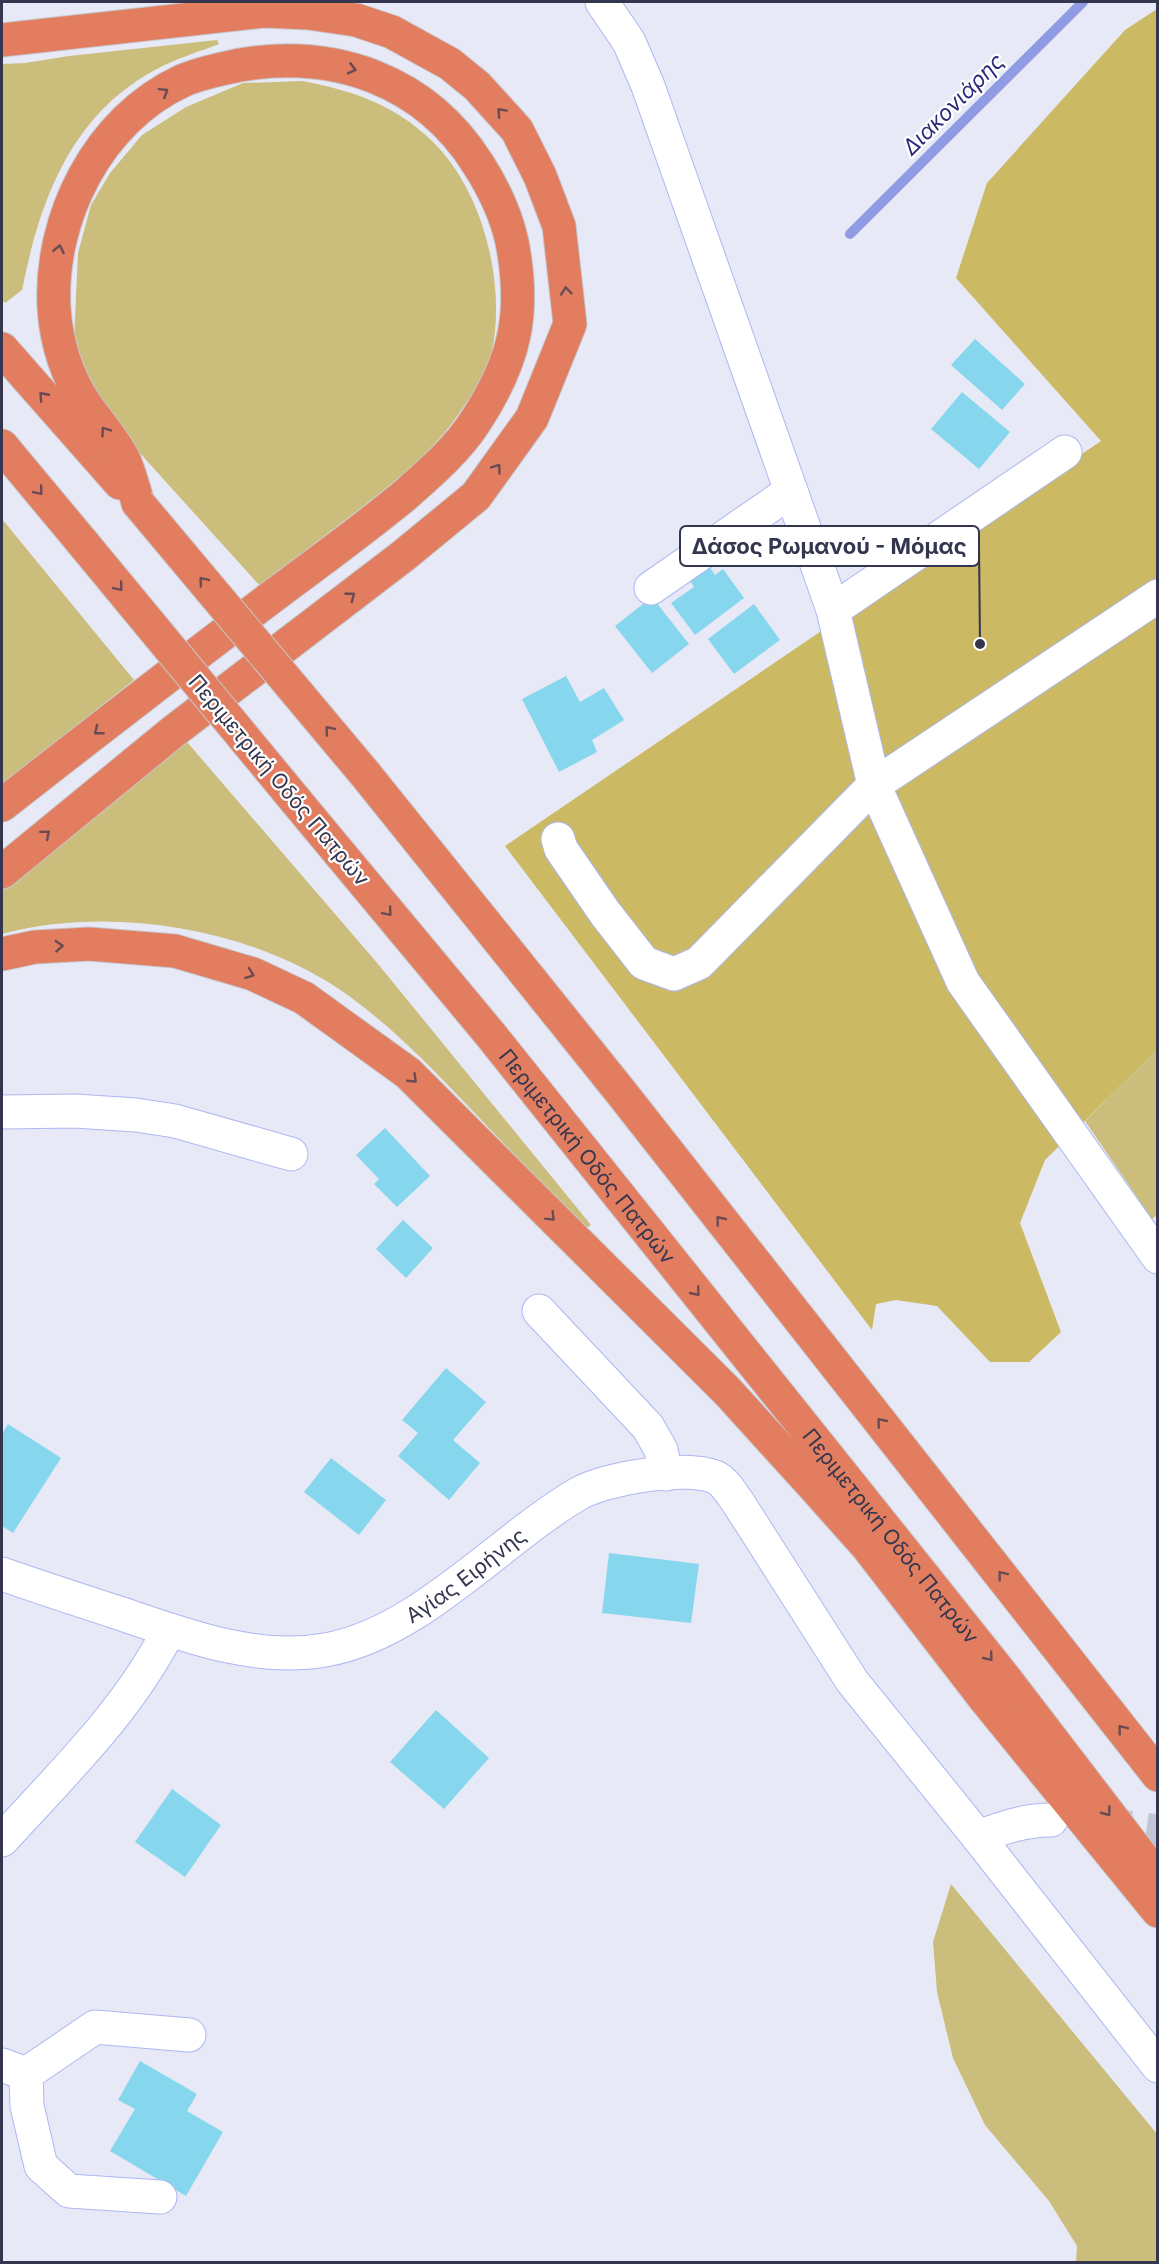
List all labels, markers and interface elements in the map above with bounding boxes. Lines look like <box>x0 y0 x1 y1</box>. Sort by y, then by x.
water label: Διακονιάρης <box>896 48 1009 161</box>
one-way arrow <box>346 62 357 74</box>
one-way arrow <box>158 88 168 100</box>
one-way arrow <box>497 108 508 119</box>
one-way arrow <box>52 244 65 254</box>
one-way arrow <box>560 287 573 296</box>
one-way arrow <box>39 392 50 403</box>
one-way arrow <box>101 426 112 437</box>
one-way arrow <box>490 463 501 474</box>
one-way arrow <box>32 484 43 495</box>
callout: Δάσος Ρωμανού - Μόμας <box>680 526 979 566</box>
text: Δάσος Ρωμανού - Μόμας <box>691 533 967 559</box>
one-way arrow <box>199 577 210 588</box>
one-way arrow <box>112 580 123 591</box>
one-way arrow <box>344 592 355 603</box>
street label: Περιμετρική Οδός Πατρών <box>183 669 375 891</box>
one-way arrow <box>93 723 104 734</box>
one-way arrow <box>325 726 336 737</box>
one-way arrow <box>39 830 50 841</box>
one-way arrow <box>381 905 392 916</box>
one-way arrow <box>55 939 64 952</box>
one-way arrow <box>245 966 255 979</box>
street label: Περιμετρική Οδός Πατρών <box>494 1044 681 1268</box>
one-way arrow <box>406 1071 417 1082</box>
one-way arrow <box>544 1210 554 1221</box>
one-way arrow <box>716 1216 727 1227</box>
one-way arrow <box>689 1285 700 1296</box>
one-way arrow <box>877 1418 888 1429</box>
street label: Περιμετρική Οδός Πατρών <box>798 1423 984 1648</box>
street label: Αγίας Ειρήνης <box>401 1522 531 1628</box>
one-way arrow <box>998 1570 1009 1581</box>
one-way arrow <box>981 1650 992 1661</box>
one-way arrow <box>1118 1724 1129 1735</box>
one-way arrow <box>1100 1805 1111 1816</box>

